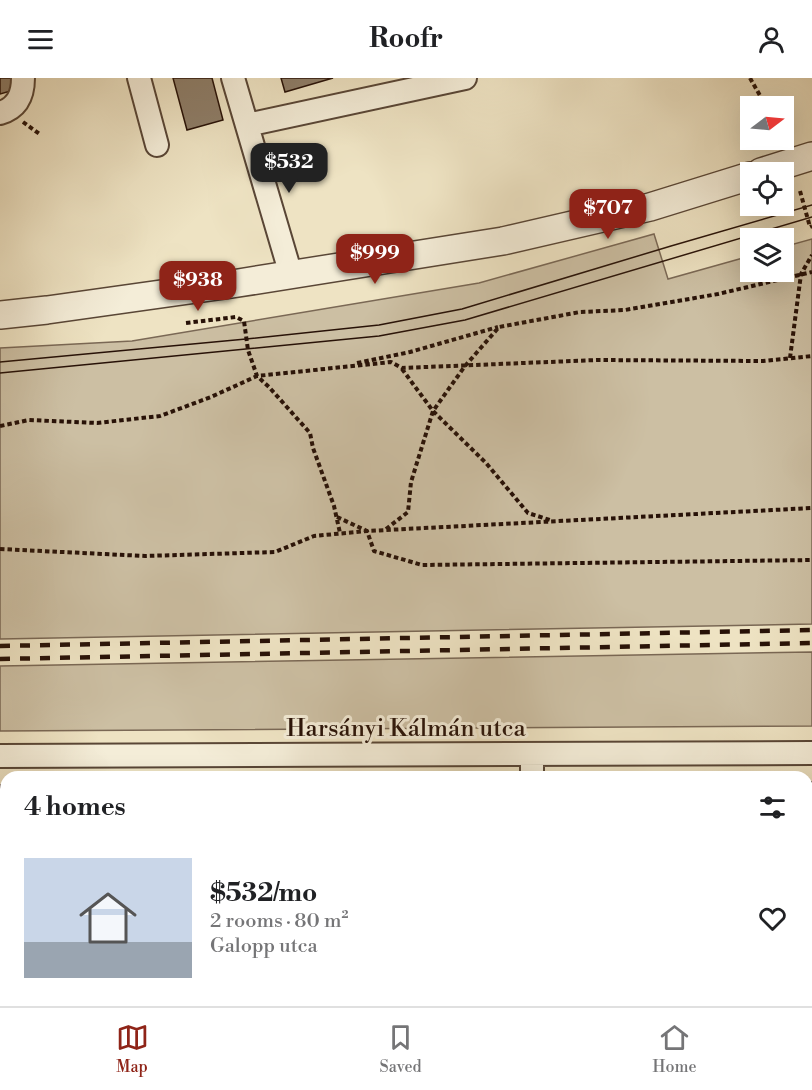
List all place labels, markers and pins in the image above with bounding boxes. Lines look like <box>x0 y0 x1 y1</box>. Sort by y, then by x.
pin: $532 <box>253 143 325 194</box>
pin: $707 <box>572 189 644 240</box>
pin: $999 <box>339 234 411 285</box>
pin: $938 <box>162 261 234 312</box>

